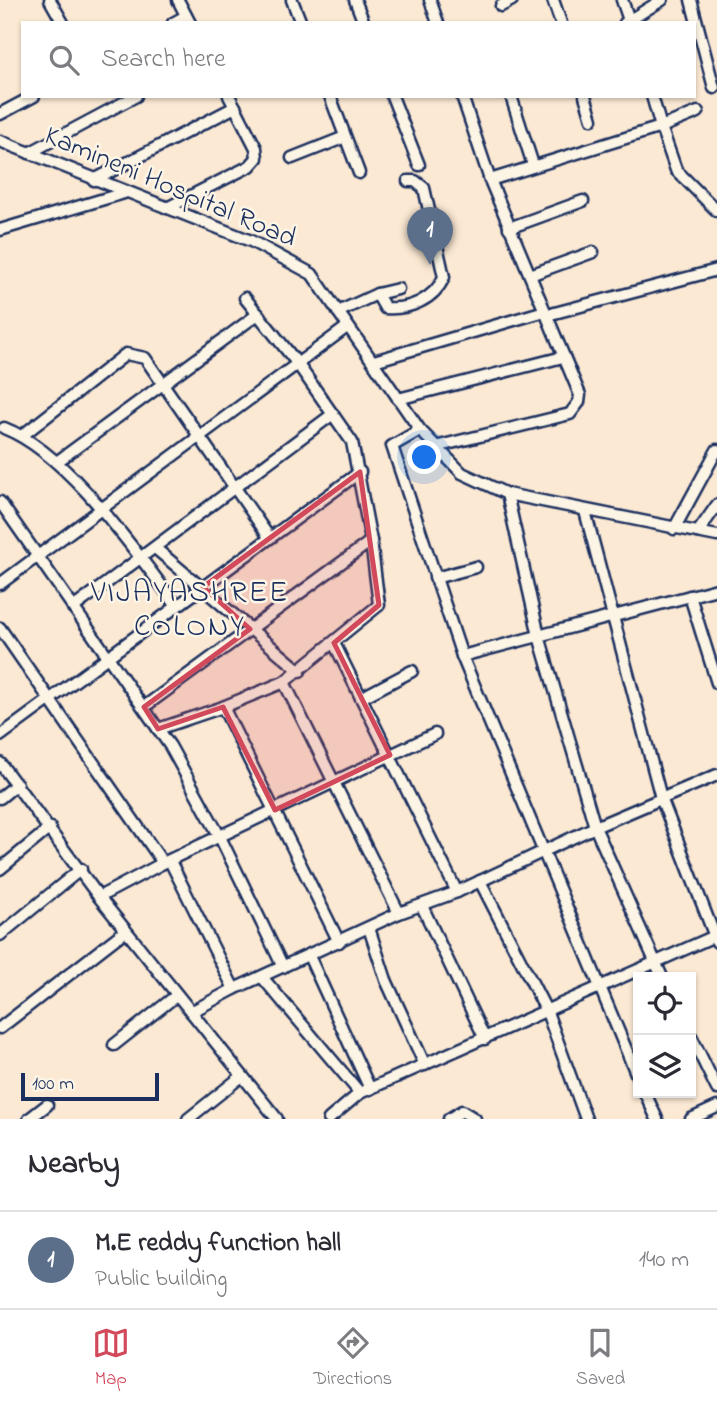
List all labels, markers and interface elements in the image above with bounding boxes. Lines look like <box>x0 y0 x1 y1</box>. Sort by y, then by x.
search box <box>21 21 696 98</box>
icon: search <box>45 41 83 79</box>
text: Search here <box>101 41 226 79</box>
street label: Kamineni Hospital Road <box>38 116 303 260</box>
pin: 1 <box>407 207 453 265</box>
your location <box>407 440 441 474</box>
district label: VIJAYASHREE COLONY <box>90 572 289 650</box>
map controls <box>633 972 696 1098</box>
button: locate <box>633 972 696 1035</box>
button: layers <box>633 1035 696 1098</box>
scale bar <box>21 1070 159 1102</box>
text: 100 m <box>32 1071 74 1098</box>
text: Nearby <box>28 1143 120 1187</box>
text: M.E reddy function hall <box>95 1225 341 1263</box>
text: 1 <box>47 1244 55 1277</box>
text: 140 m <box>639 1244 689 1277</box>
text: Public building <box>95 1263 227 1296</box>
tab: Map <box>92 1324 130 1393</box>
tab: Directions <box>313 1324 392 1393</box>
tab: Saved <box>576 1324 625 1393</box>

